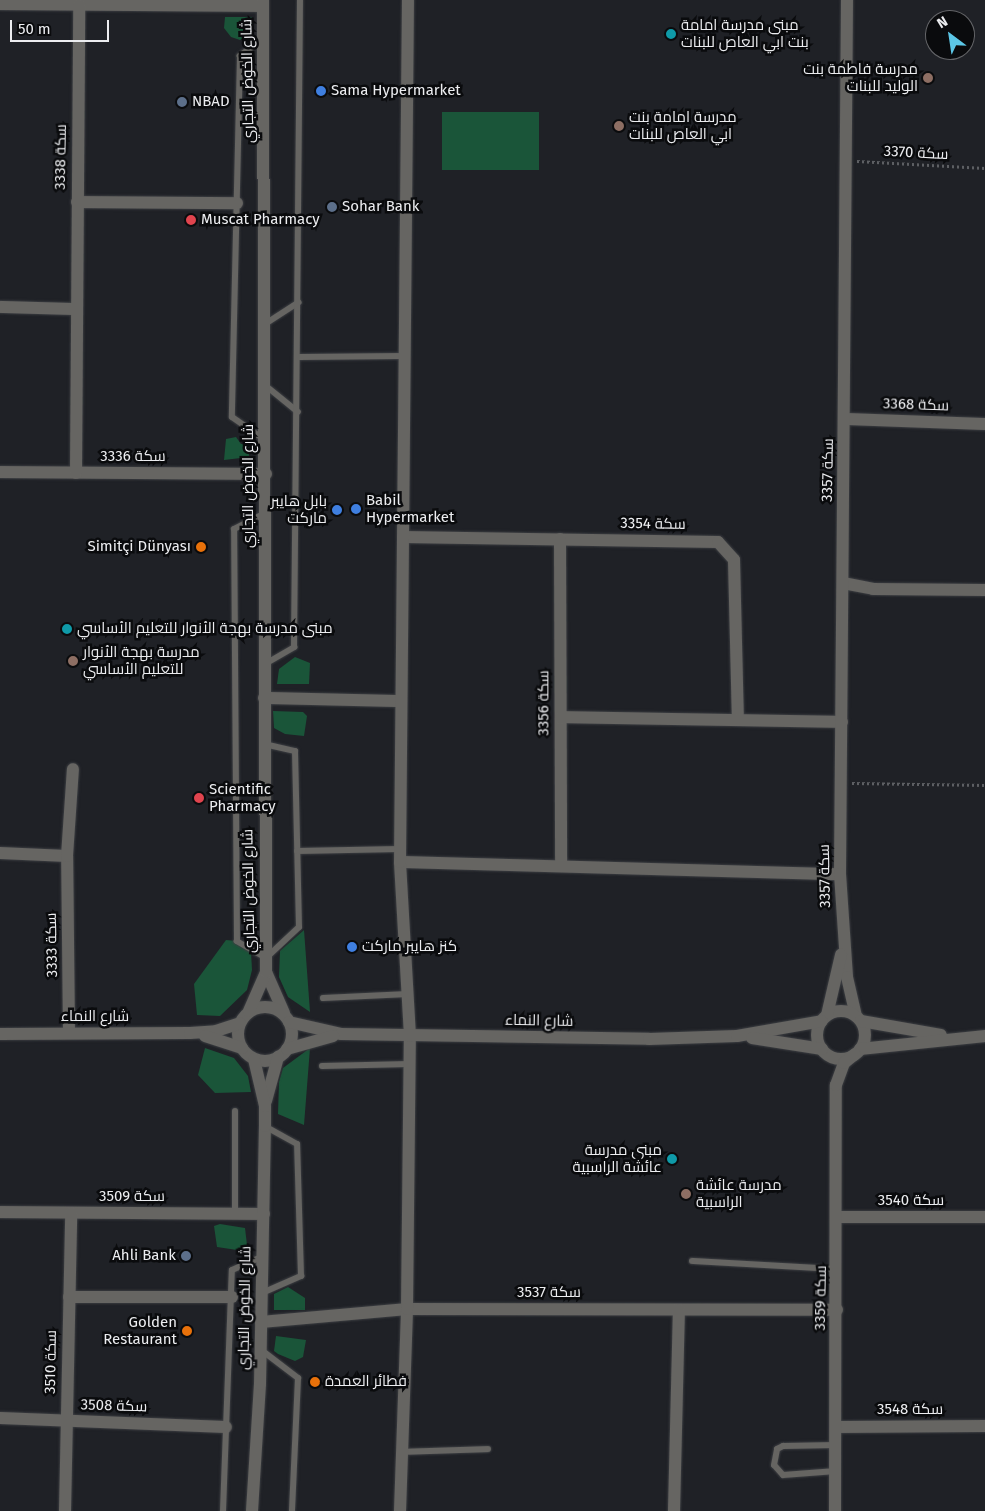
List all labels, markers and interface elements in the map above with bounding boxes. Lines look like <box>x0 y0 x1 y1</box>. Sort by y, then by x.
scale bar <box>12 10 111 42</box>
north arrow <box>925 10 975 60</box>
text: N <box>934 13 951 32</box>
place label: مبنى مدرسة امامة بنت ابي العاص للبنات <box>681 16 809 51</box>
street label: شارع الخوض التجاري <box>238 19 258 143</box>
text: 50 m <box>18 20 51 38</box>
marker: مبنى مدرسة امامة بنت ابي العاص للبنات <box>665 28 677 40</box>
place label: مدرسة فاطمة بنت الوليد للبنات <box>803 60 918 95</box>
marker: مدرسة فاطمة بنت الوليد للبنات <box>922 72 934 84</box>
place label: Sama Hypermarket <box>331 82 461 100</box>
marker: Sama Hypermarket <box>315 85 327 97</box>
place label: NBAD <box>192 93 230 111</box>
marker: NBAD <box>176 96 188 108</box>
place label: مدرسة امامة بنت ابي العاص للبنات <box>629 108 737 143</box>
marker: مدرسة امامة بنت ابي العاص للبنات <box>613 120 625 132</box>
street label: سكة 3338 <box>51 124 71 190</box>
street label: سكة 3370 <box>883 142 949 164</box>
place label: Sohar Bank <box>342 198 419 216</box>
marker: Sohar Bank <box>326 201 338 213</box>
place label: Muscat Pharmacy <box>201 211 320 229</box>
marker: Muscat Pharmacy <box>185 214 197 226</box>
street label: سكة 3368 <box>883 395 949 415</box>
street label: شارع الخوض التجاري <box>240 424 258 548</box>
street label: سكة 3357 <box>818 438 838 502</box>
street label: سكة 3336 <box>100 448 166 466</box>
place label: Babil Hypermarket <box>366 491 454 526</box>
place label: بابل هايبر ماركت <box>271 492 327 527</box>
marker: Babil Hypermarket <box>350 503 362 515</box>
marker: بابل هايبر ماركت <box>331 504 343 516</box>
street label: سكة 3354 <box>620 514 686 534</box>
place label: Simitçi Dünyası <box>87 538 191 556</box>
marker: Simitçi Dünyası <box>195 541 207 553</box>
place label: مبنى مدرسة بهجة الأنوار للتعليم الأساسي <box>77 620 333 638</box>
marker: مبنى مدرسة بهجة الأنوار للتعليم الأساسي <box>61 623 73 635</box>
place label: مدرسة بهجة الأنوار للتعليم الأساسي <box>83 643 200 678</box>
marker: مدرسة بهجة الأنوار للتعليم الأساسي <box>67 655 79 667</box>
street label: سكة 3356 <box>535 670 553 736</box>
place label: Scientific Pharmacy <box>209 780 276 815</box>
marker: Scientific Pharmacy <box>193 792 205 804</box>
street label: شارع الخوض التجاري <box>239 829 259 953</box>
street label: سكة 3357 <box>815 844 835 908</box>
street label: سكة 3333 <box>42 912 62 978</box>
place label: كنز هايبر ماركت <box>362 938 457 956</box>
marker: كنز هايبر ماركت <box>346 941 358 953</box>
street label: شارع النماء <box>61 1008 129 1026</box>
street label: شارع النماء <box>505 1011 573 1031</box>
place label: مبنى مدرسة عائشة الراسبية <box>573 1141 662 1176</box>
marker: مبنى مدرسة عائشة الراسبية <box>666 1153 678 1165</box>
place label: مدرسة عائشة الراسبية <box>696 1176 782 1211</box>
street label: سكة 3509 <box>99 1188 165 1206</box>
marker: مدرسة عائشة الراسبية <box>680 1188 692 1200</box>
street label: سكة 3540 <box>878 1192 944 1210</box>
street label: شارع الخوض التجاري <box>235 1246 255 1370</box>
place label: Ahli Bank <box>112 1247 176 1265</box>
marker: Ahli Bank <box>180 1250 192 1262</box>
street label: سكة 3359 <box>811 1265 831 1331</box>
street label: سكة 3537 <box>517 1284 581 1302</box>
place label: Golden Restaurant <box>103 1313 177 1348</box>
marker: Golden Restaurant <box>181 1325 193 1337</box>
street label: سكة 3510 <box>41 1330 61 1394</box>
place label: فطائر العمدة <box>325 1373 407 1391</box>
marker: فطائر العمدة <box>309 1376 321 1388</box>
street label: سكة 3508 <box>80 1396 148 1416</box>
street label: سكة 3548 <box>877 1401 943 1419</box>

